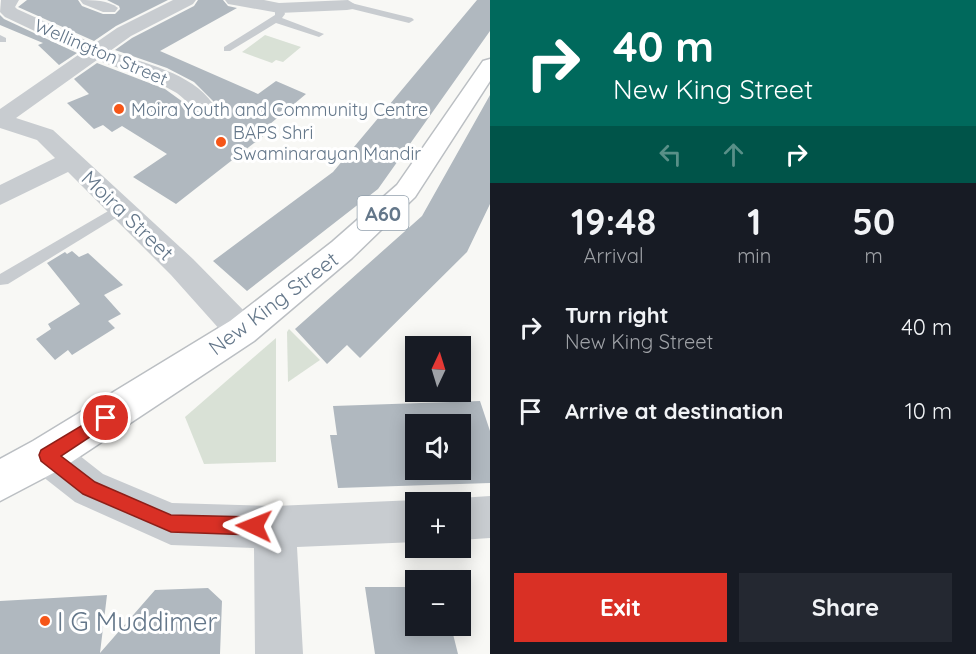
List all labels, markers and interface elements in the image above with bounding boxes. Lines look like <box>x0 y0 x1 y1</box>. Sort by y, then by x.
street label: Wellington Street <box>31 14 171 90</box>
text: 40 m <box>613 20 714 73</box>
icon: right <box>514 24 592 102</box>
text: New King Street <box>613 72 813 106</box>
place label: Moira Youth and Community Centre <box>131 98 428 121</box>
marker: Moira Youth and Community Centre <box>112 102 126 116</box>
place label: BAPS Shri Swaminarayan Mandir <box>233 121 421 165</box>
marker: BAPS Shri Swaminarayan Mandir <box>214 135 228 149</box>
icon: left <box>654 138 687 171</box>
icon: ahead <box>717 138 750 171</box>
icon: right <box>780 138 813 171</box>
street label: Moira Street <box>76 165 180 265</box>
road number: A60 <box>358 196 409 230</box>
text: 19:48 <box>571 199 656 244</box>
text: 1 <box>747 199 761 244</box>
text: 50 <box>852 199 895 244</box>
text: Arrival <box>584 243 644 268</box>
text: min <box>737 243 771 268</box>
text: m <box>864 243 883 268</box>
street label: New King Street <box>203 246 343 360</box>
text: Turn right <box>565 301 669 329</box>
icon: right <box>514 311 547 344</box>
text: 40 m <box>901 313 952 341</box>
text: New King Street <box>565 329 713 354</box>
north arrow <box>405 336 471 402</box>
map controls <box>405 336 471 636</box>
pin <box>80 392 131 443</box>
icon: arrive <box>514 395 547 428</box>
text: Arrive at destination <box>565 397 783 425</box>
text: 10 m <box>905 397 952 425</box>
icon: arrive <box>89 401 122 434</box>
button: sound <box>405 414 471 480</box>
button: + <box>405 492 471 558</box>
position arrow <box>222 494 286 558</box>
button: − <box>405 570 471 636</box>
button: Exit <box>514 573 727 642</box>
button: Share <box>739 573 952 642</box>
place label: I G Muddimer <box>57 605 218 638</box>
marker: I G Muddimer <box>38 614 52 628</box>

